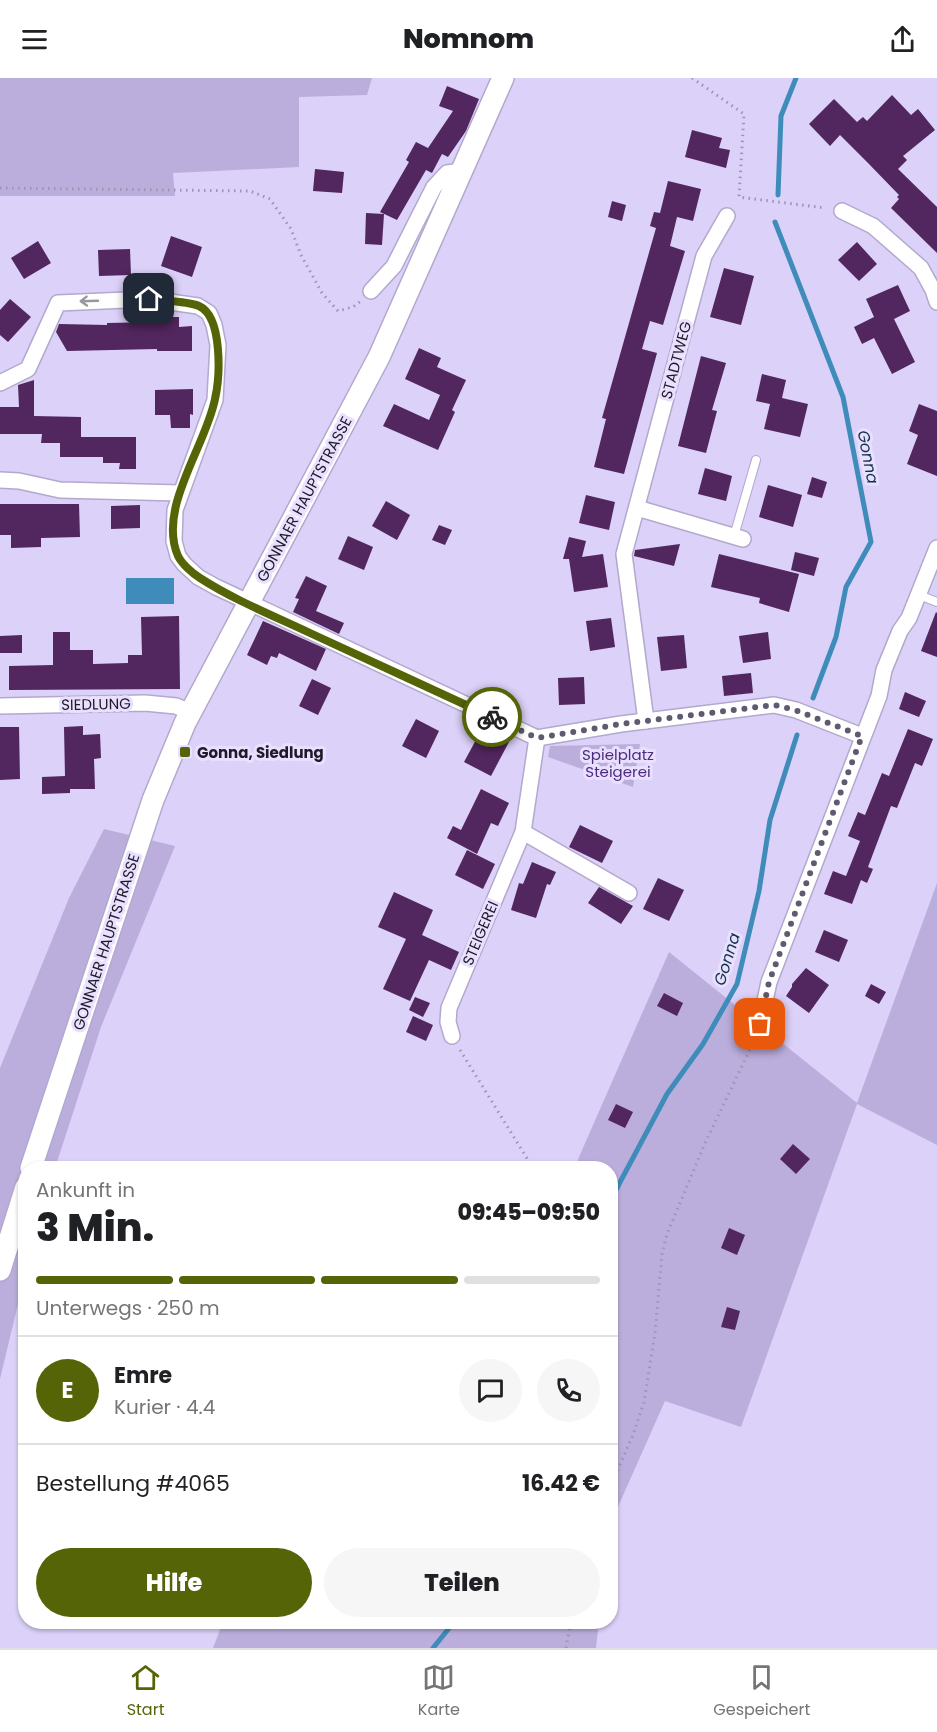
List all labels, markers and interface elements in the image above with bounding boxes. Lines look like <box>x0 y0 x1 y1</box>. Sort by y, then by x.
text: Nomnom <box>403 20 534 57</box>
icon: menu <box>18 23 51 56</box>
icon: share <box>886 23 919 56</box>
pin <box>123 273 174 324</box>
icon: home <box>132 282 165 315</box>
one-way arrow <box>80 296 100 307</box>
street label: STADTWEG <box>656 318 697 401</box>
street label: GONNAER HAUPTSTRASSE <box>251 413 357 585</box>
water label: Gonna <box>852 428 884 486</box>
courier <box>462 687 522 747</box>
street label: SIEDLUNG <box>61 693 131 715</box>
icon: bike <box>476 701 509 734</box>
place label: Gonna, Siedlung <box>197 742 324 763</box>
park label: Spielplatz Steigerei <box>582 744 654 782</box>
marker: Gonna, Siedlung <box>178 745 192 759</box>
street label: GONNAER HAUPTSTRASSE <box>68 851 144 1033</box>
street label: STEIGEREI <box>457 898 503 968</box>
water label: Gonna <box>708 930 746 988</box>
pin <box>734 998 785 1049</box>
icon: bag <box>743 1007 776 1040</box>
text: Ankunft in <box>36 1176 135 1204</box>
text: 09:45–09:50 <box>458 1197 600 1228</box>
text: 3 Min. <box>36 1200 154 1255</box>
text: Unterwegs · 250 m <box>36 1294 220 1322</box>
button: chat <box>459 1359 522 1422</box>
button: phone <box>537 1359 600 1422</box>
text: Emre <box>114 1360 172 1391</box>
text: E <box>62 1375 73 1406</box>
text: Kurier · 4.4 <box>114 1393 215 1421</box>
text: Bestellung #4065 <box>36 1468 230 1499</box>
text: 16.42 € <box>522 1468 600 1499</box>
button: Hilfe <box>36 1548 312 1617</box>
button: Teilen <box>324 1548 600 1617</box>
tab: Start <box>127 1661 164 1722</box>
tab: Karte <box>418 1661 460 1722</box>
tab: Gespeichert <box>713 1661 810 1722</box>

